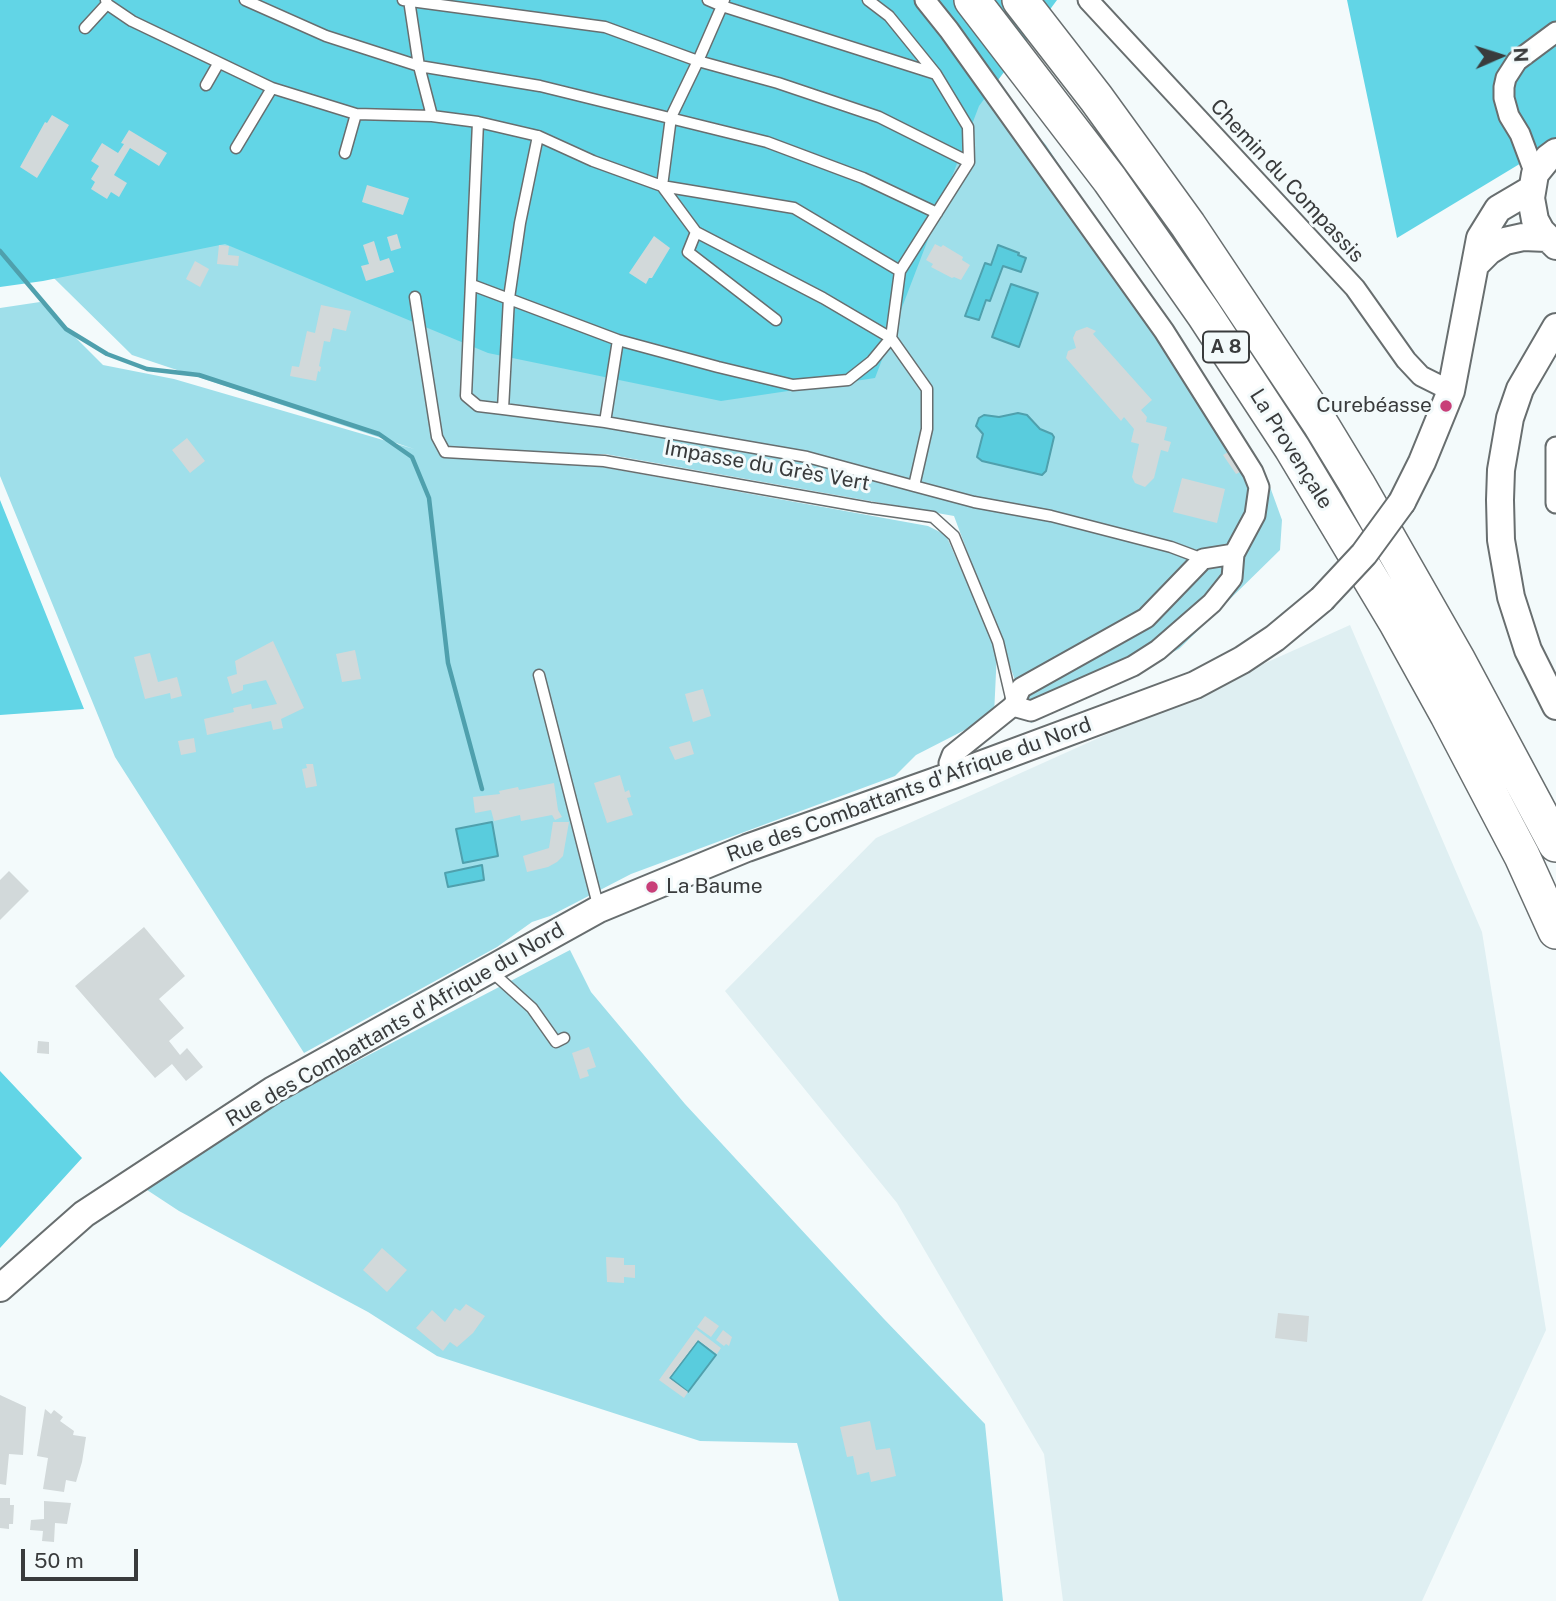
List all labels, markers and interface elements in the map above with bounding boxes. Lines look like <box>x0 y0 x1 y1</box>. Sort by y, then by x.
north arrow <box>1465 21 1535 91</box>
text: N <box>1510 47 1532 63</box>
street label: Chemin du Compassis <box>1205 94 1369 268</box>
road number: A 8 <box>1203 332 1249 362</box>
street label: La Provençale <box>1244 384 1338 514</box>
place label: Curebéasse <box>1316 393 1432 419</box>
marker: Curebéasse <box>1438 398 1454 414</box>
street label: Impasse du Grès Vert <box>662 436 872 496</box>
street label: Rue des Combattants d'Afrique du Nord <box>723 712 1095 868</box>
place label: La Baume <box>666 874 763 900</box>
marker: La Baume <box>644 879 660 895</box>
street label: Rue des Combattants d'Afrique du Nord <box>221 917 569 1133</box>
scale bar <box>24 1534 142 1578</box>
text: 50 m <box>34 1548 84 1573</box>

